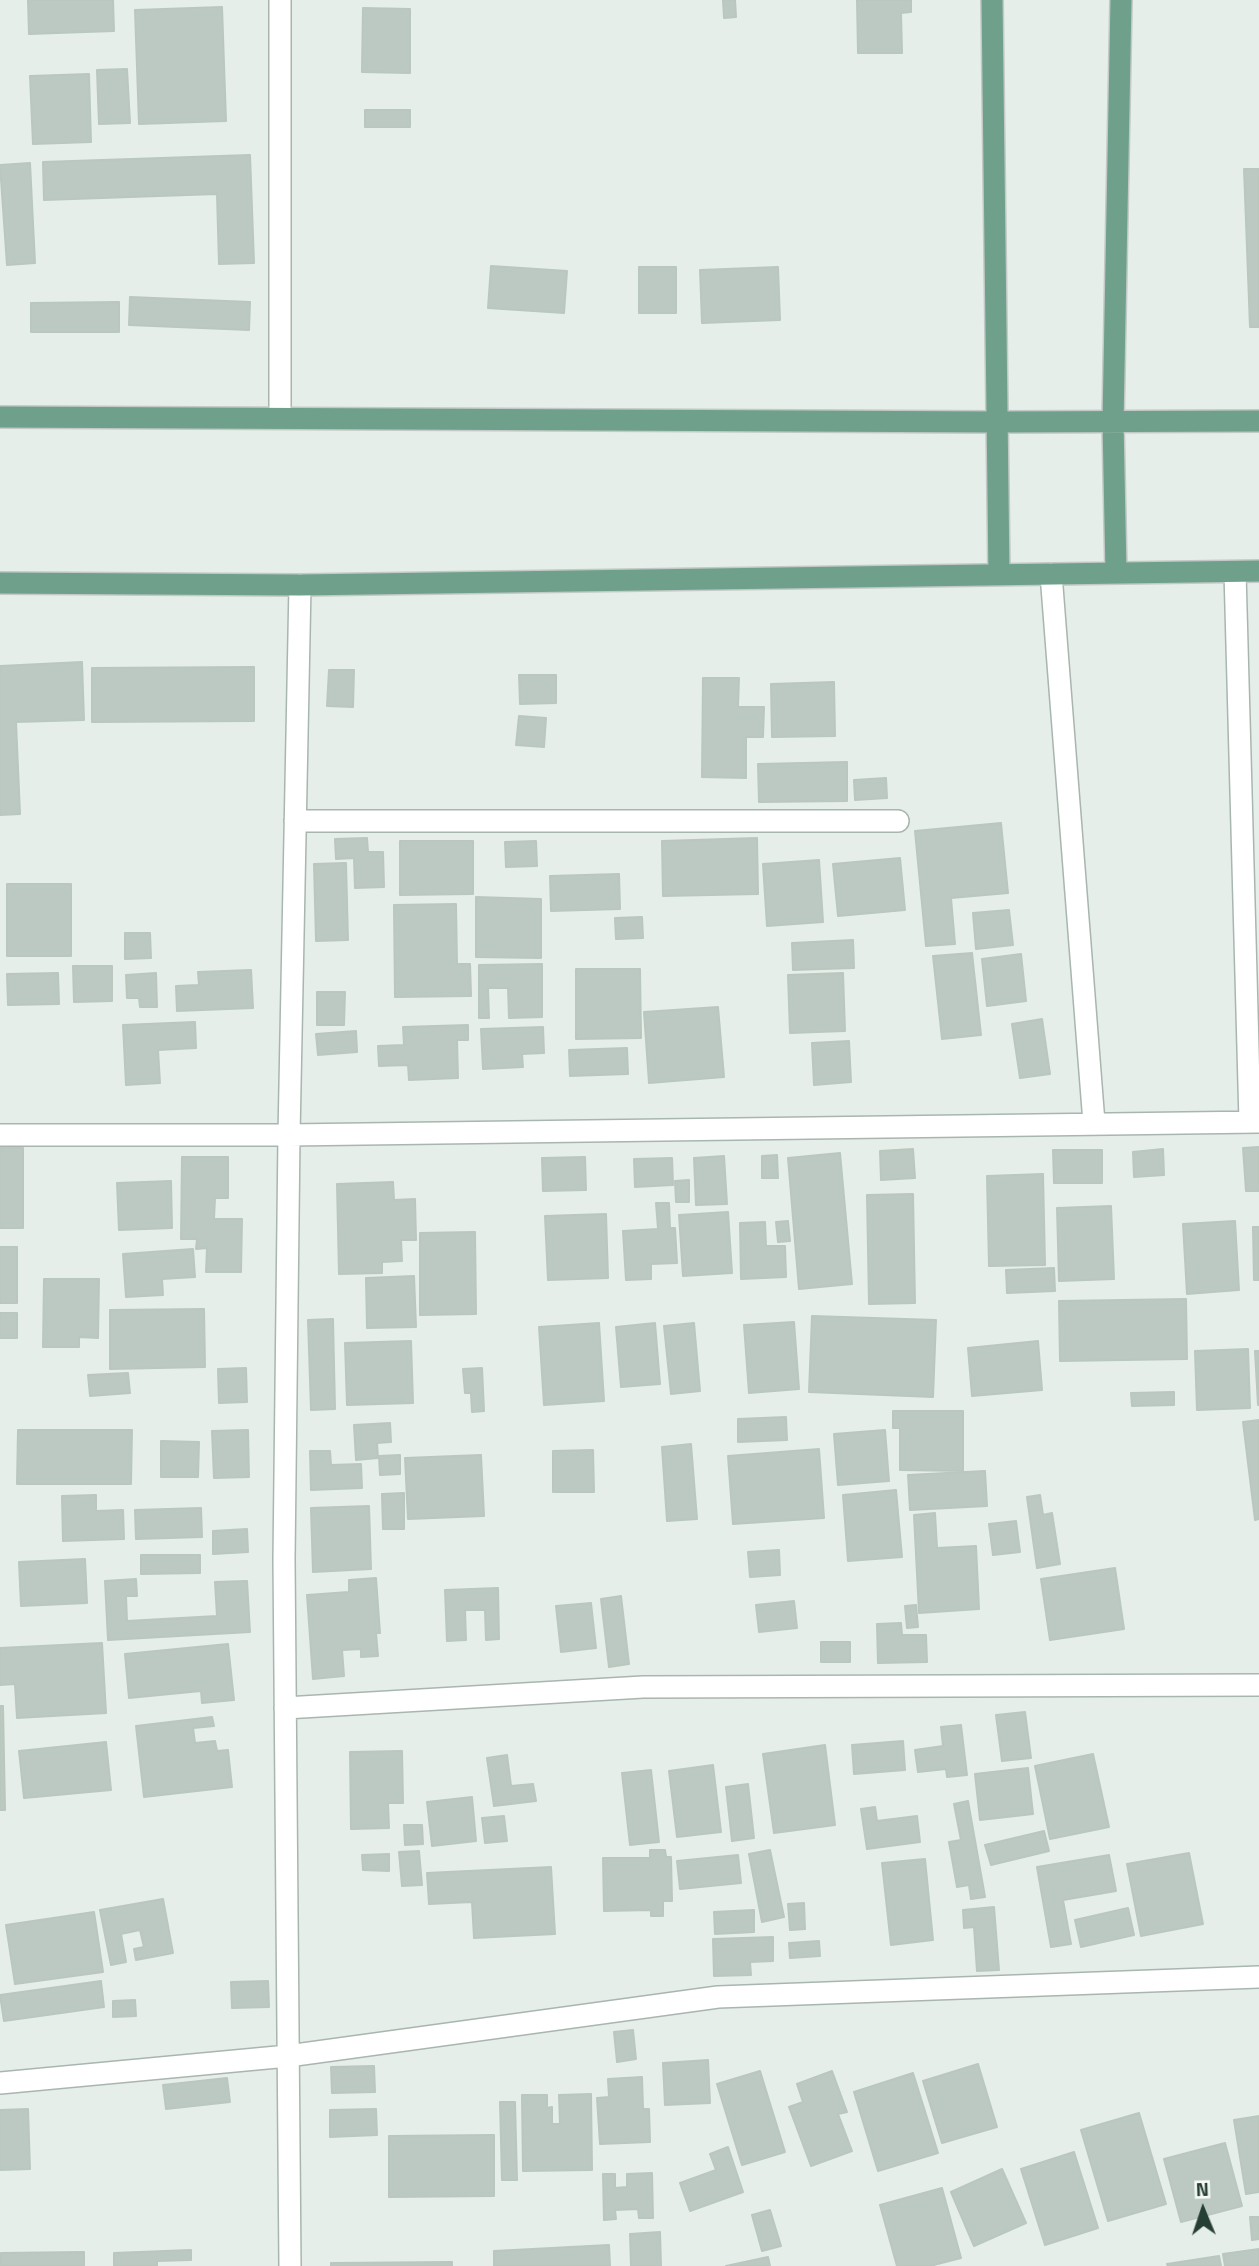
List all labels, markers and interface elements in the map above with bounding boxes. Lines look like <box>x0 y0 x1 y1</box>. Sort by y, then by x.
text: N <box>1195 2174 1209 2203</box>
north arrow <box>1168 2175 1238 2245</box>

